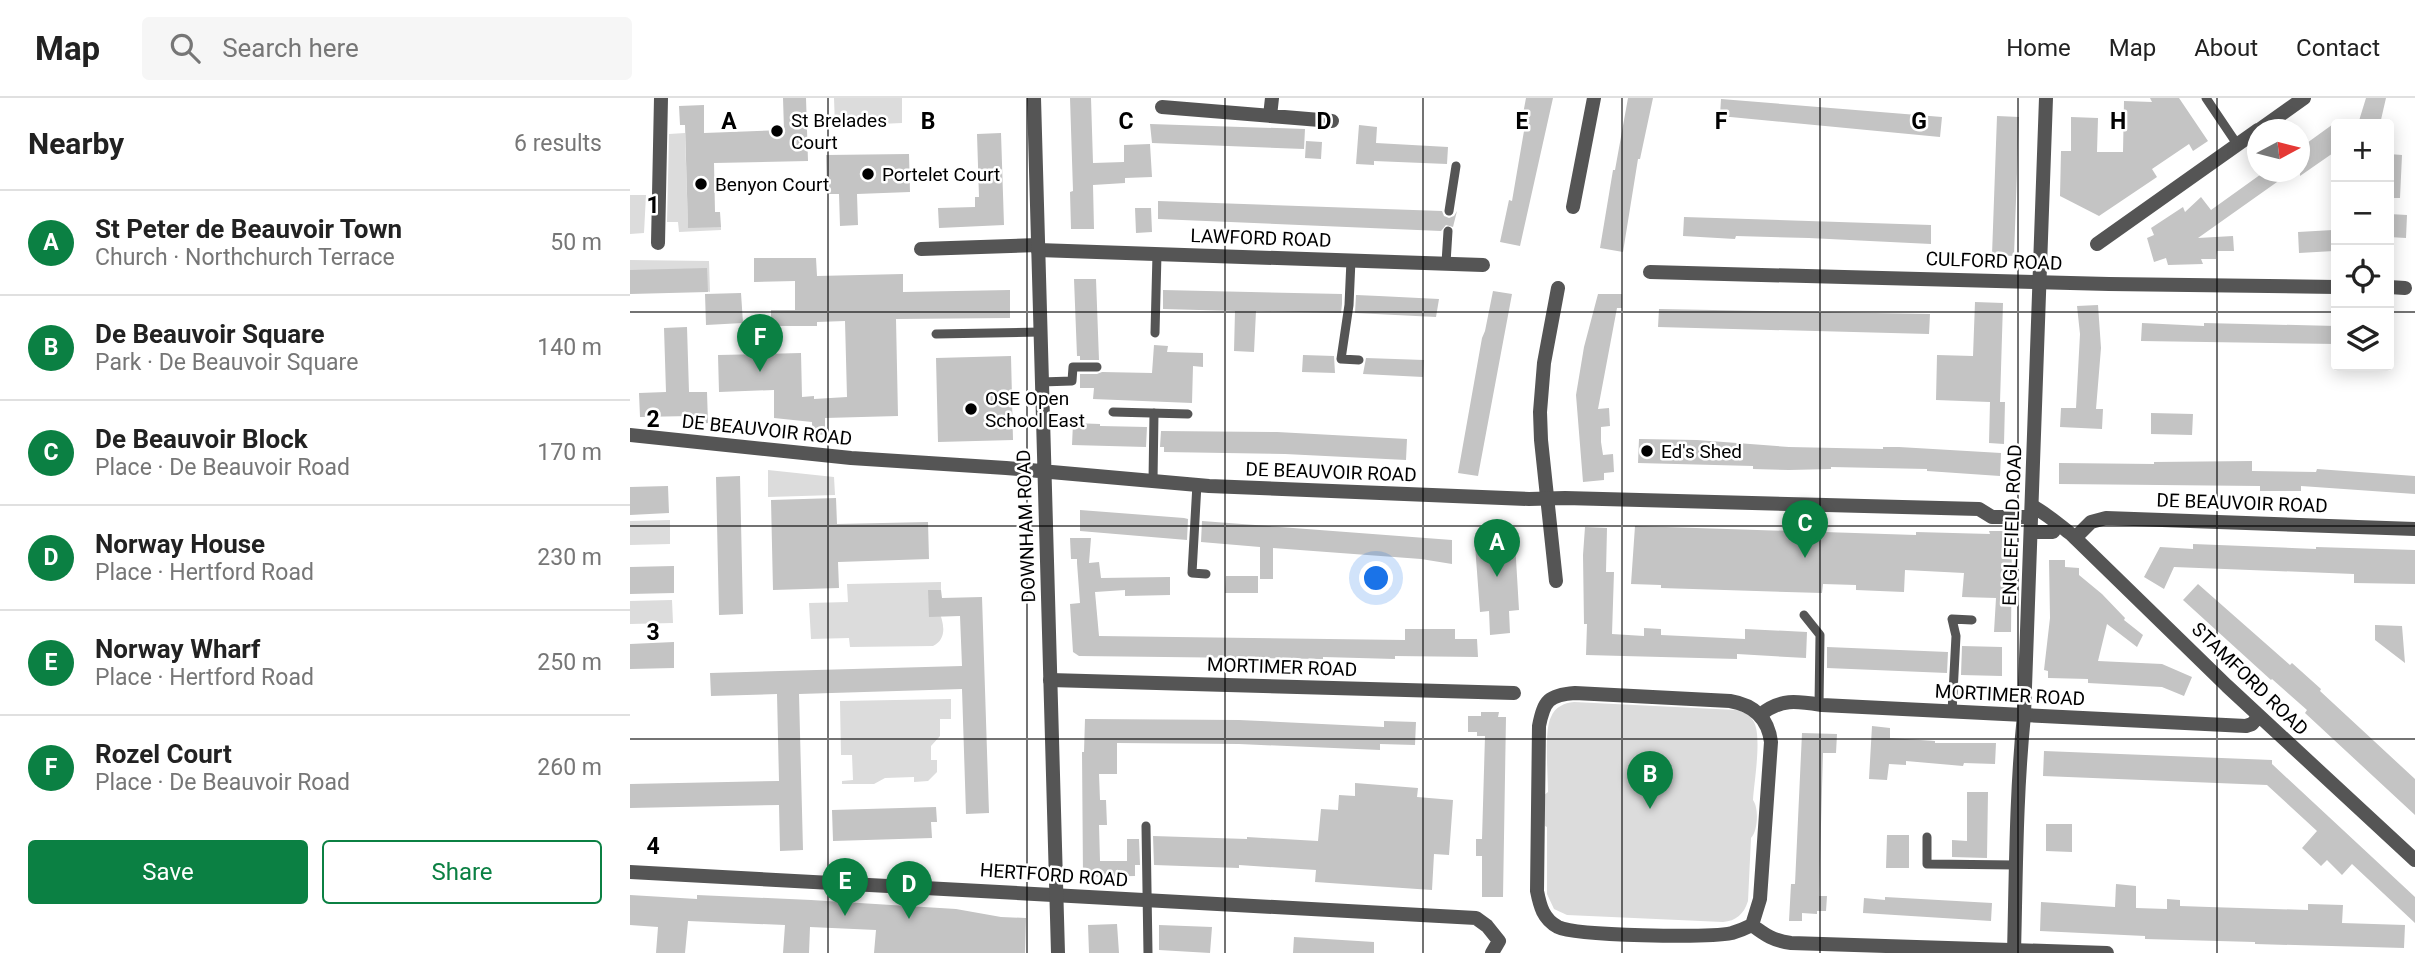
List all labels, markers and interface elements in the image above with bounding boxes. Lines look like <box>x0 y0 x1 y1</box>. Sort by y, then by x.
search box <box>142 17 632 80</box>
text: Map <box>35 29 100 68</box>
icon: search <box>166 29 204 67</box>
text: Search here <box>222 33 359 63</box>
text: Home <box>2006 34 2071 62</box>
text: Map <box>2109 34 2156 62</box>
text: About <box>2194 34 2258 62</box>
text: Contact <box>2296 34 2380 62</box>
text: A <box>721 108 737 135</box>
text: B <box>921 108 935 135</box>
text: C <box>1118 108 1134 135</box>
text: D <box>1317 108 1331 135</box>
text: E <box>1516 108 1529 135</box>
text: F <box>1715 108 1728 135</box>
text: G <box>1911 108 1927 135</box>
text: H <box>2110 108 2126 135</box>
place label: St Brelades Court <box>791 109 887 154</box>
north arrow <box>2247 119 2310 182</box>
map controls <box>2331 119 2394 371</box>
button: + <box>2331 119 2394 182</box>
marker: St Brelades Court <box>769 123 785 139</box>
text: Nearby <box>28 126 124 161</box>
text: 6 results <box>514 130 602 157</box>
place label: Portelet Court <box>882 163 1000 186</box>
marker: Portelet Court <box>860 166 876 182</box>
place label: Benyon Court <box>715 173 829 196</box>
marker: Benyon Court <box>693 176 709 192</box>
button: − <box>2331 182 2394 245</box>
text: 1 <box>646 192 660 219</box>
text: St Peter de Beauvoir Town <box>95 214 402 244</box>
street label: LAWFORD ROAD <box>1190 224 1332 252</box>
text: A <box>43 229 59 256</box>
text: 50 m <box>550 229 602 256</box>
text: Church · Northchurch Terrace <box>95 244 395 271</box>
button: locate <box>2331 245 2394 308</box>
street label: CULFORD ROAD <box>1925 247 2063 275</box>
button: layers <box>2331 308 2394 371</box>
pin: F <box>737 314 783 372</box>
text: De Beauvoir Square <box>95 319 325 349</box>
text: B <box>44 334 58 361</box>
text: 140 m <box>537 334 602 361</box>
text: Park · De Beauvoir Square <box>95 349 358 376</box>
place label: OSE Open School East <box>985 387 1085 432</box>
marker: OSE Open School East <box>963 401 979 417</box>
text: 2 <box>646 406 660 433</box>
street label: DE BEAUVOIR ROAD <box>681 410 853 450</box>
text: De Beauvoir Block <box>95 424 308 454</box>
text: C <box>43 439 59 466</box>
text: 170 m <box>537 439 602 466</box>
place label: Ed's Shed <box>1661 440 1742 463</box>
marker: Ed's Shed <box>1639 443 1655 459</box>
street label: ENGLEFIELD ROAD <box>1998 444 2026 606</box>
street label: DOWNHAM ROAD <box>1012 449 1040 603</box>
text: Place · De Beauvoir Road <box>95 454 350 481</box>
street label: DE BEAUVOIR ROAD <box>1245 458 1417 486</box>
street label: DE BEAUVOIR ROAD <box>2156 489 2328 517</box>
pin: C <box>1782 500 1828 558</box>
pin: A <box>1474 519 1520 577</box>
text: Norway House <box>95 529 265 559</box>
text: D <box>44 544 58 571</box>
text: 230 m <box>537 544 602 571</box>
text: Place · Hertford Road <box>95 559 314 586</box>
your location <box>1359 561 1393 595</box>
street label: STAMFORD ROAD <box>2187 618 2313 740</box>
text: 3 <box>646 619 660 646</box>
text: Norway Wharf <box>95 634 260 664</box>
text: E <box>45 649 57 676</box>
text: 250 m <box>537 649 602 676</box>
street label: MORTIMER ROAD <box>1206 653 1358 681</box>
text: Place · Hertford Road <box>95 664 314 691</box>
street label: MORTIMER ROAD <box>1934 680 2086 710</box>
text: Rozel Court <box>95 739 232 769</box>
pin: B <box>1627 751 1673 809</box>
text: F <box>45 754 57 781</box>
text: 260 m <box>537 754 602 781</box>
text: Place · De Beauvoir Road <box>95 769 350 796</box>
text: 4 <box>646 833 660 860</box>
button: Save <box>28 840 308 904</box>
button: Share <box>322 840 602 904</box>
pin: E <box>822 858 868 916</box>
street label: HERTFORD ROAD <box>979 858 1129 892</box>
pin: D <box>886 861 932 919</box>

